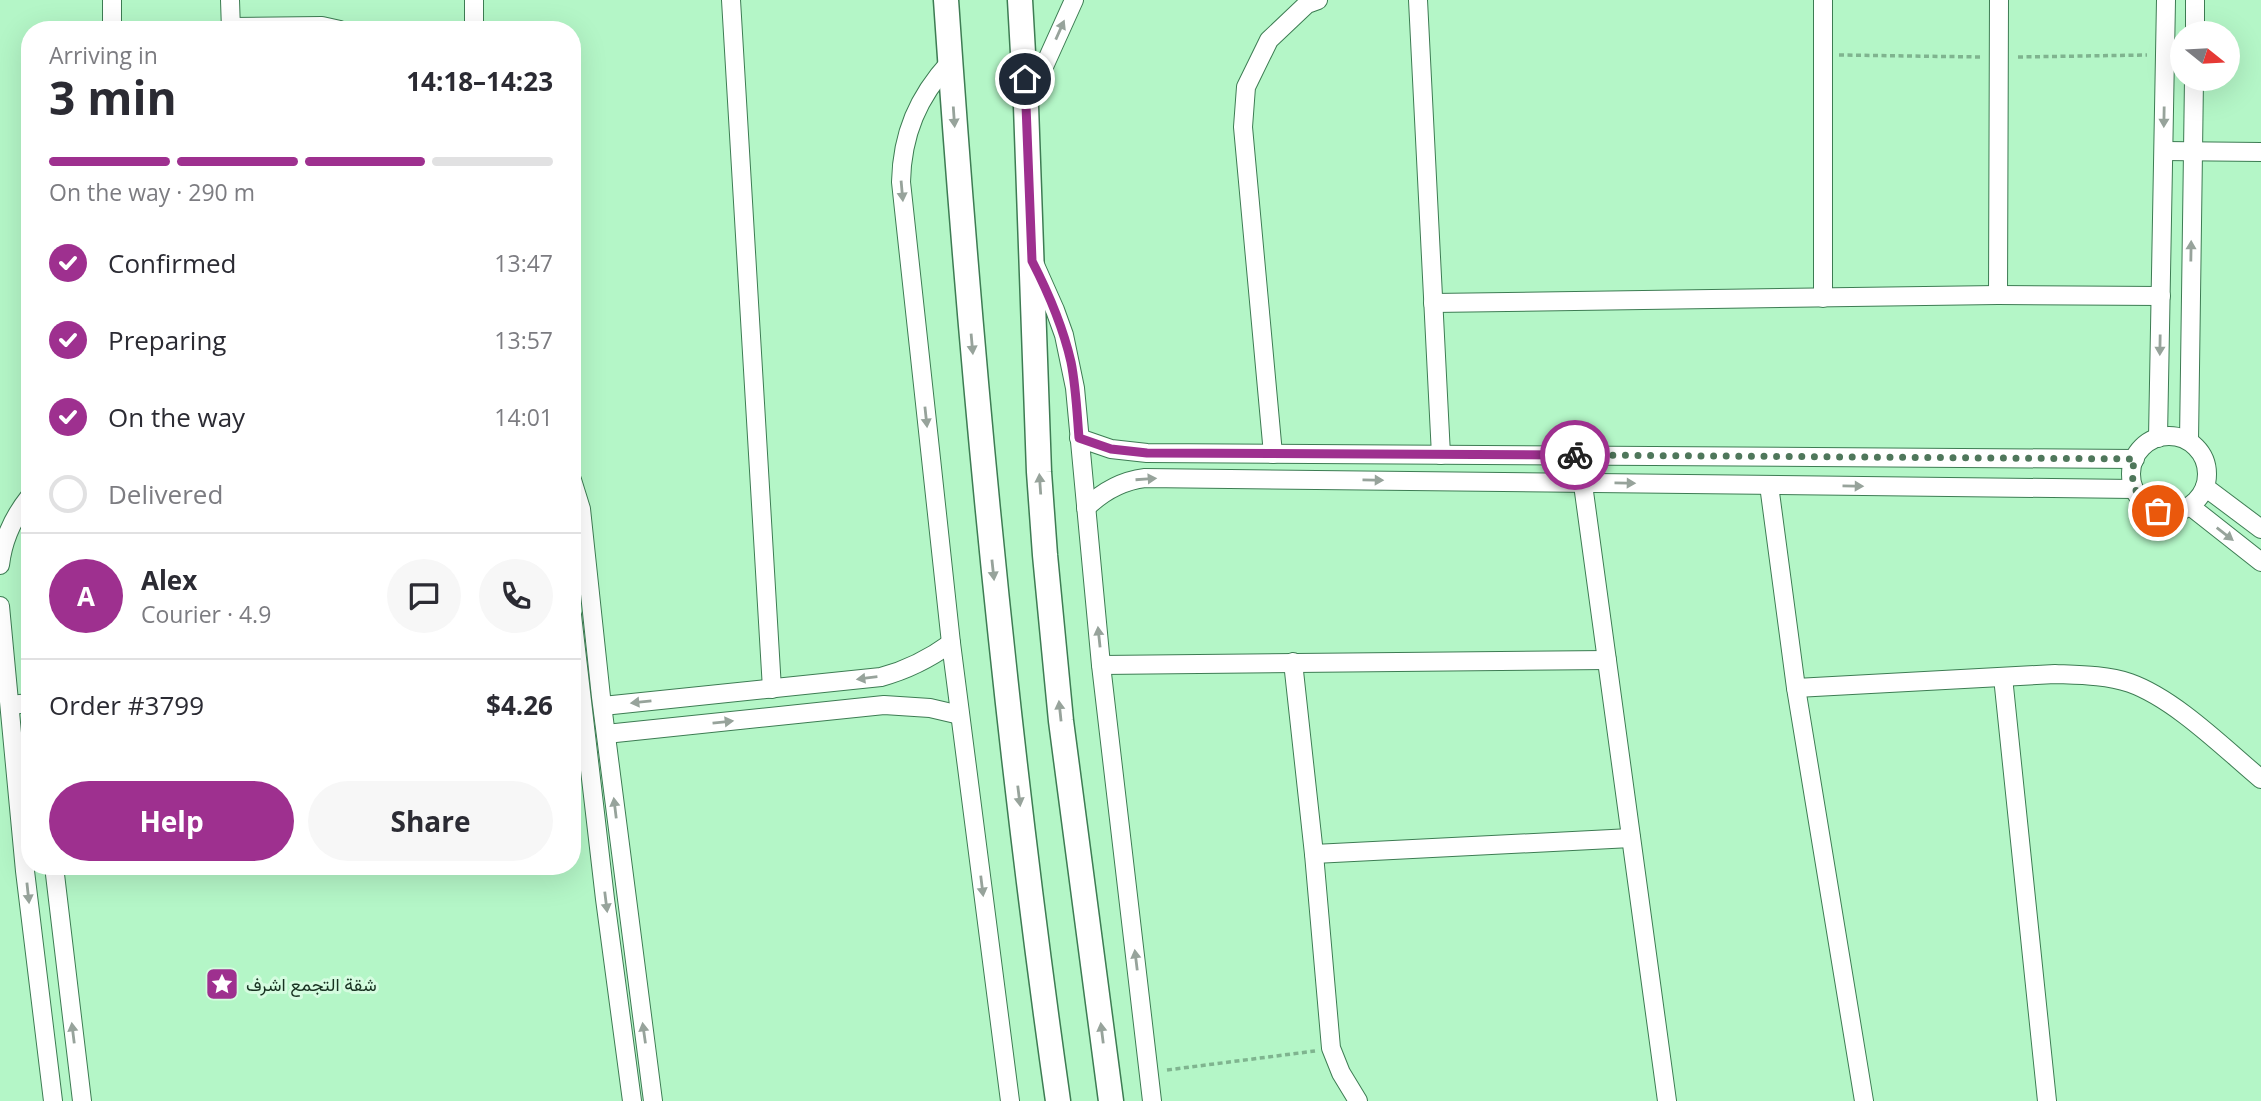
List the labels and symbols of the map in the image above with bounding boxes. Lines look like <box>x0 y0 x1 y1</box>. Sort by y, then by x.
one-way arrow <box>1055 20 1066 41</box>
north arrow <box>2170 21 2240 91</box>
pin <box>995 49 1055 109</box>
one-way arrow <box>949 106 960 128</box>
one-way arrow <box>2159 106 2170 128</box>
one-way arrow <box>897 180 908 202</box>
one-way arrow <box>2186 239 2197 261</box>
one-way arrow <box>967 333 978 355</box>
one-way arrow <box>2154 334 2166 356</box>
one-way arrow <box>921 406 932 428</box>
courier <box>1540 420 1610 490</box>
one-way arrow <box>1034 473 1045 495</box>
one-way arrow <box>1135 473 1157 484</box>
one-way arrow <box>1362 475 1384 486</box>
one-way arrow <box>1614 477 1636 489</box>
one-way arrow <box>1842 480 1864 492</box>
pin <box>2128 481 2188 541</box>
one-way arrow <box>2216 526 2234 541</box>
one-way arrow <box>988 559 999 581</box>
one-way arrow <box>1093 626 1104 648</box>
one-way arrow <box>856 673 878 684</box>
one-way arrow <box>629 697 651 708</box>
one-way arrow <box>1055 699 1066 721</box>
one-way arrow <box>712 716 734 727</box>
one-way arrow <box>1013 785 1024 807</box>
one-way arrow <box>610 797 621 819</box>
one-way arrow <box>976 875 987 897</box>
one-way arrow <box>23 882 34 904</box>
one-way arrow <box>600 891 611 913</box>
one-way arrow <box>1130 949 1141 971</box>
place icon: شقة التجمع اشرف <box>203 965 241 1003</box>
place label: شقة التجمع اشرف <box>246 972 377 997</box>
one-way arrow <box>68 1022 79 1044</box>
one-way arrow <box>639 1022 650 1044</box>
one-way arrow <box>1097 1022 1108 1044</box>

